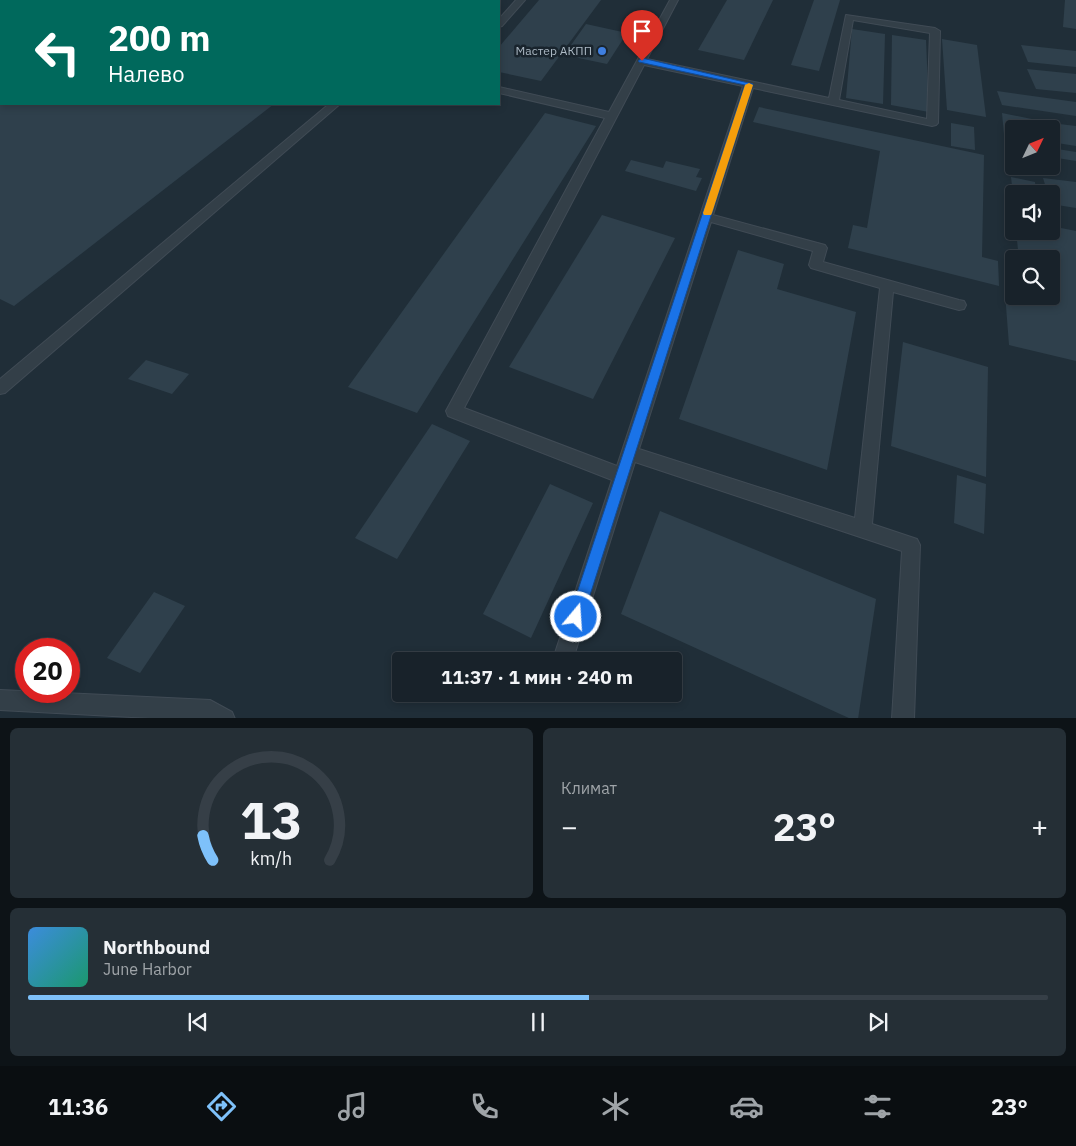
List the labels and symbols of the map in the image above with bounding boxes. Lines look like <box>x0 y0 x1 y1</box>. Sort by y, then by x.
pin <box>621 10 663 61</box>
place label: Мастер АКПП <box>516 43 592 58</box>
marker: Мастер АКПП <box>596 45 608 57</box>
north arrow <box>1005 120 1060 175</box>
position arrow <box>549 590 601 642</box>
speed limit sign: 20 <box>15 638 80 703</box>

